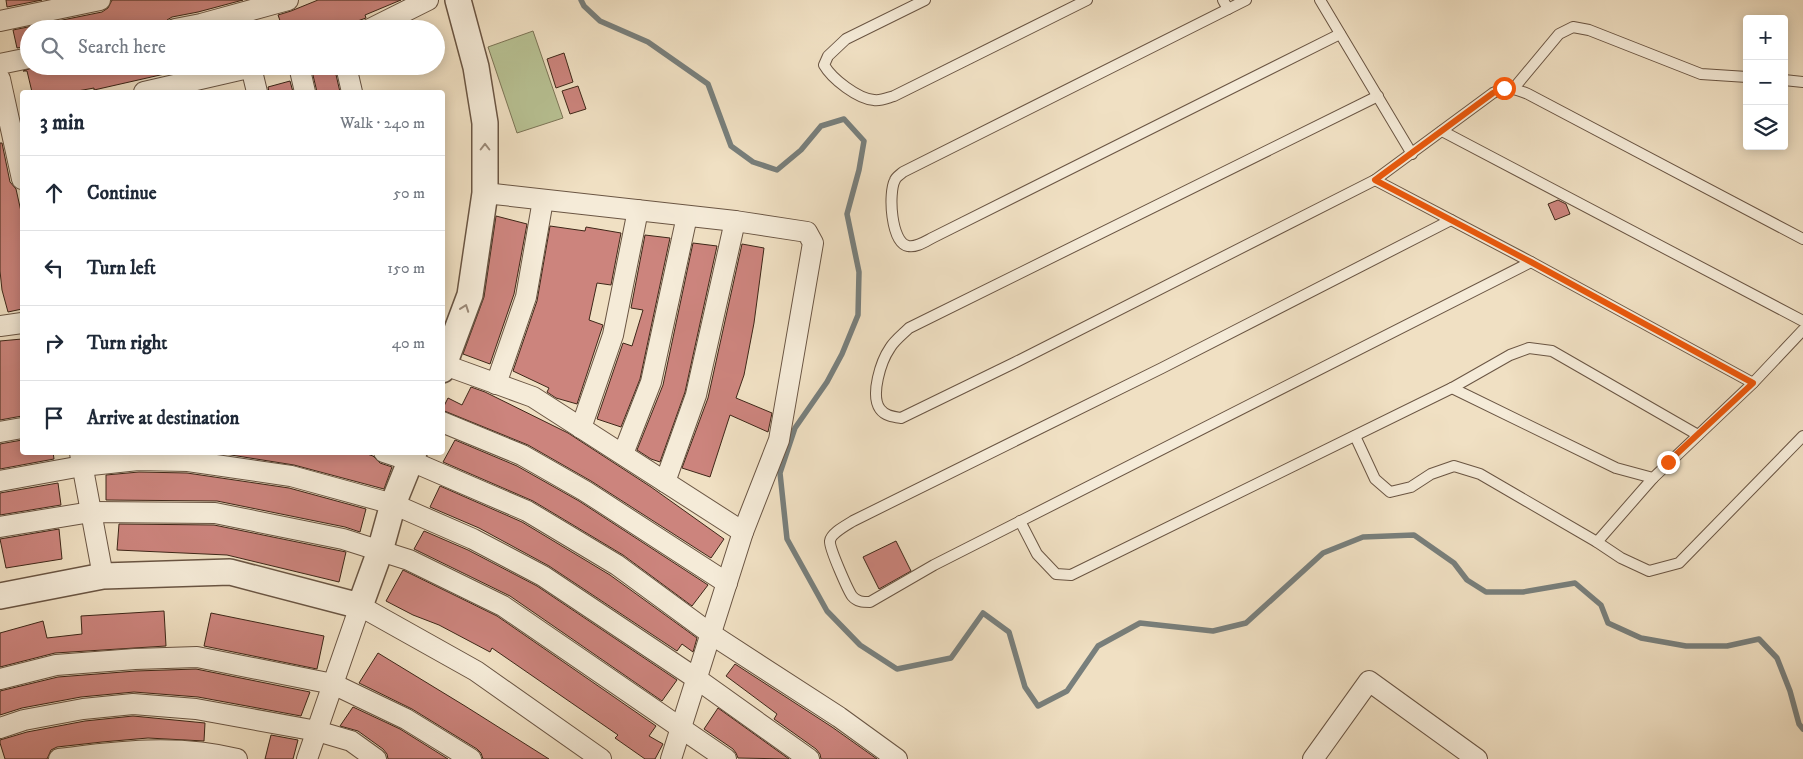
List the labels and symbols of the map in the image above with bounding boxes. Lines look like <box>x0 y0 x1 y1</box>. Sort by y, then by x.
route start <box>1493 77 1516 100</box>
one-way arrow <box>480 143 490 151</box>
one-way arrow <box>459 304 469 313</box>
route end <box>1657 451 1680 474</box>

